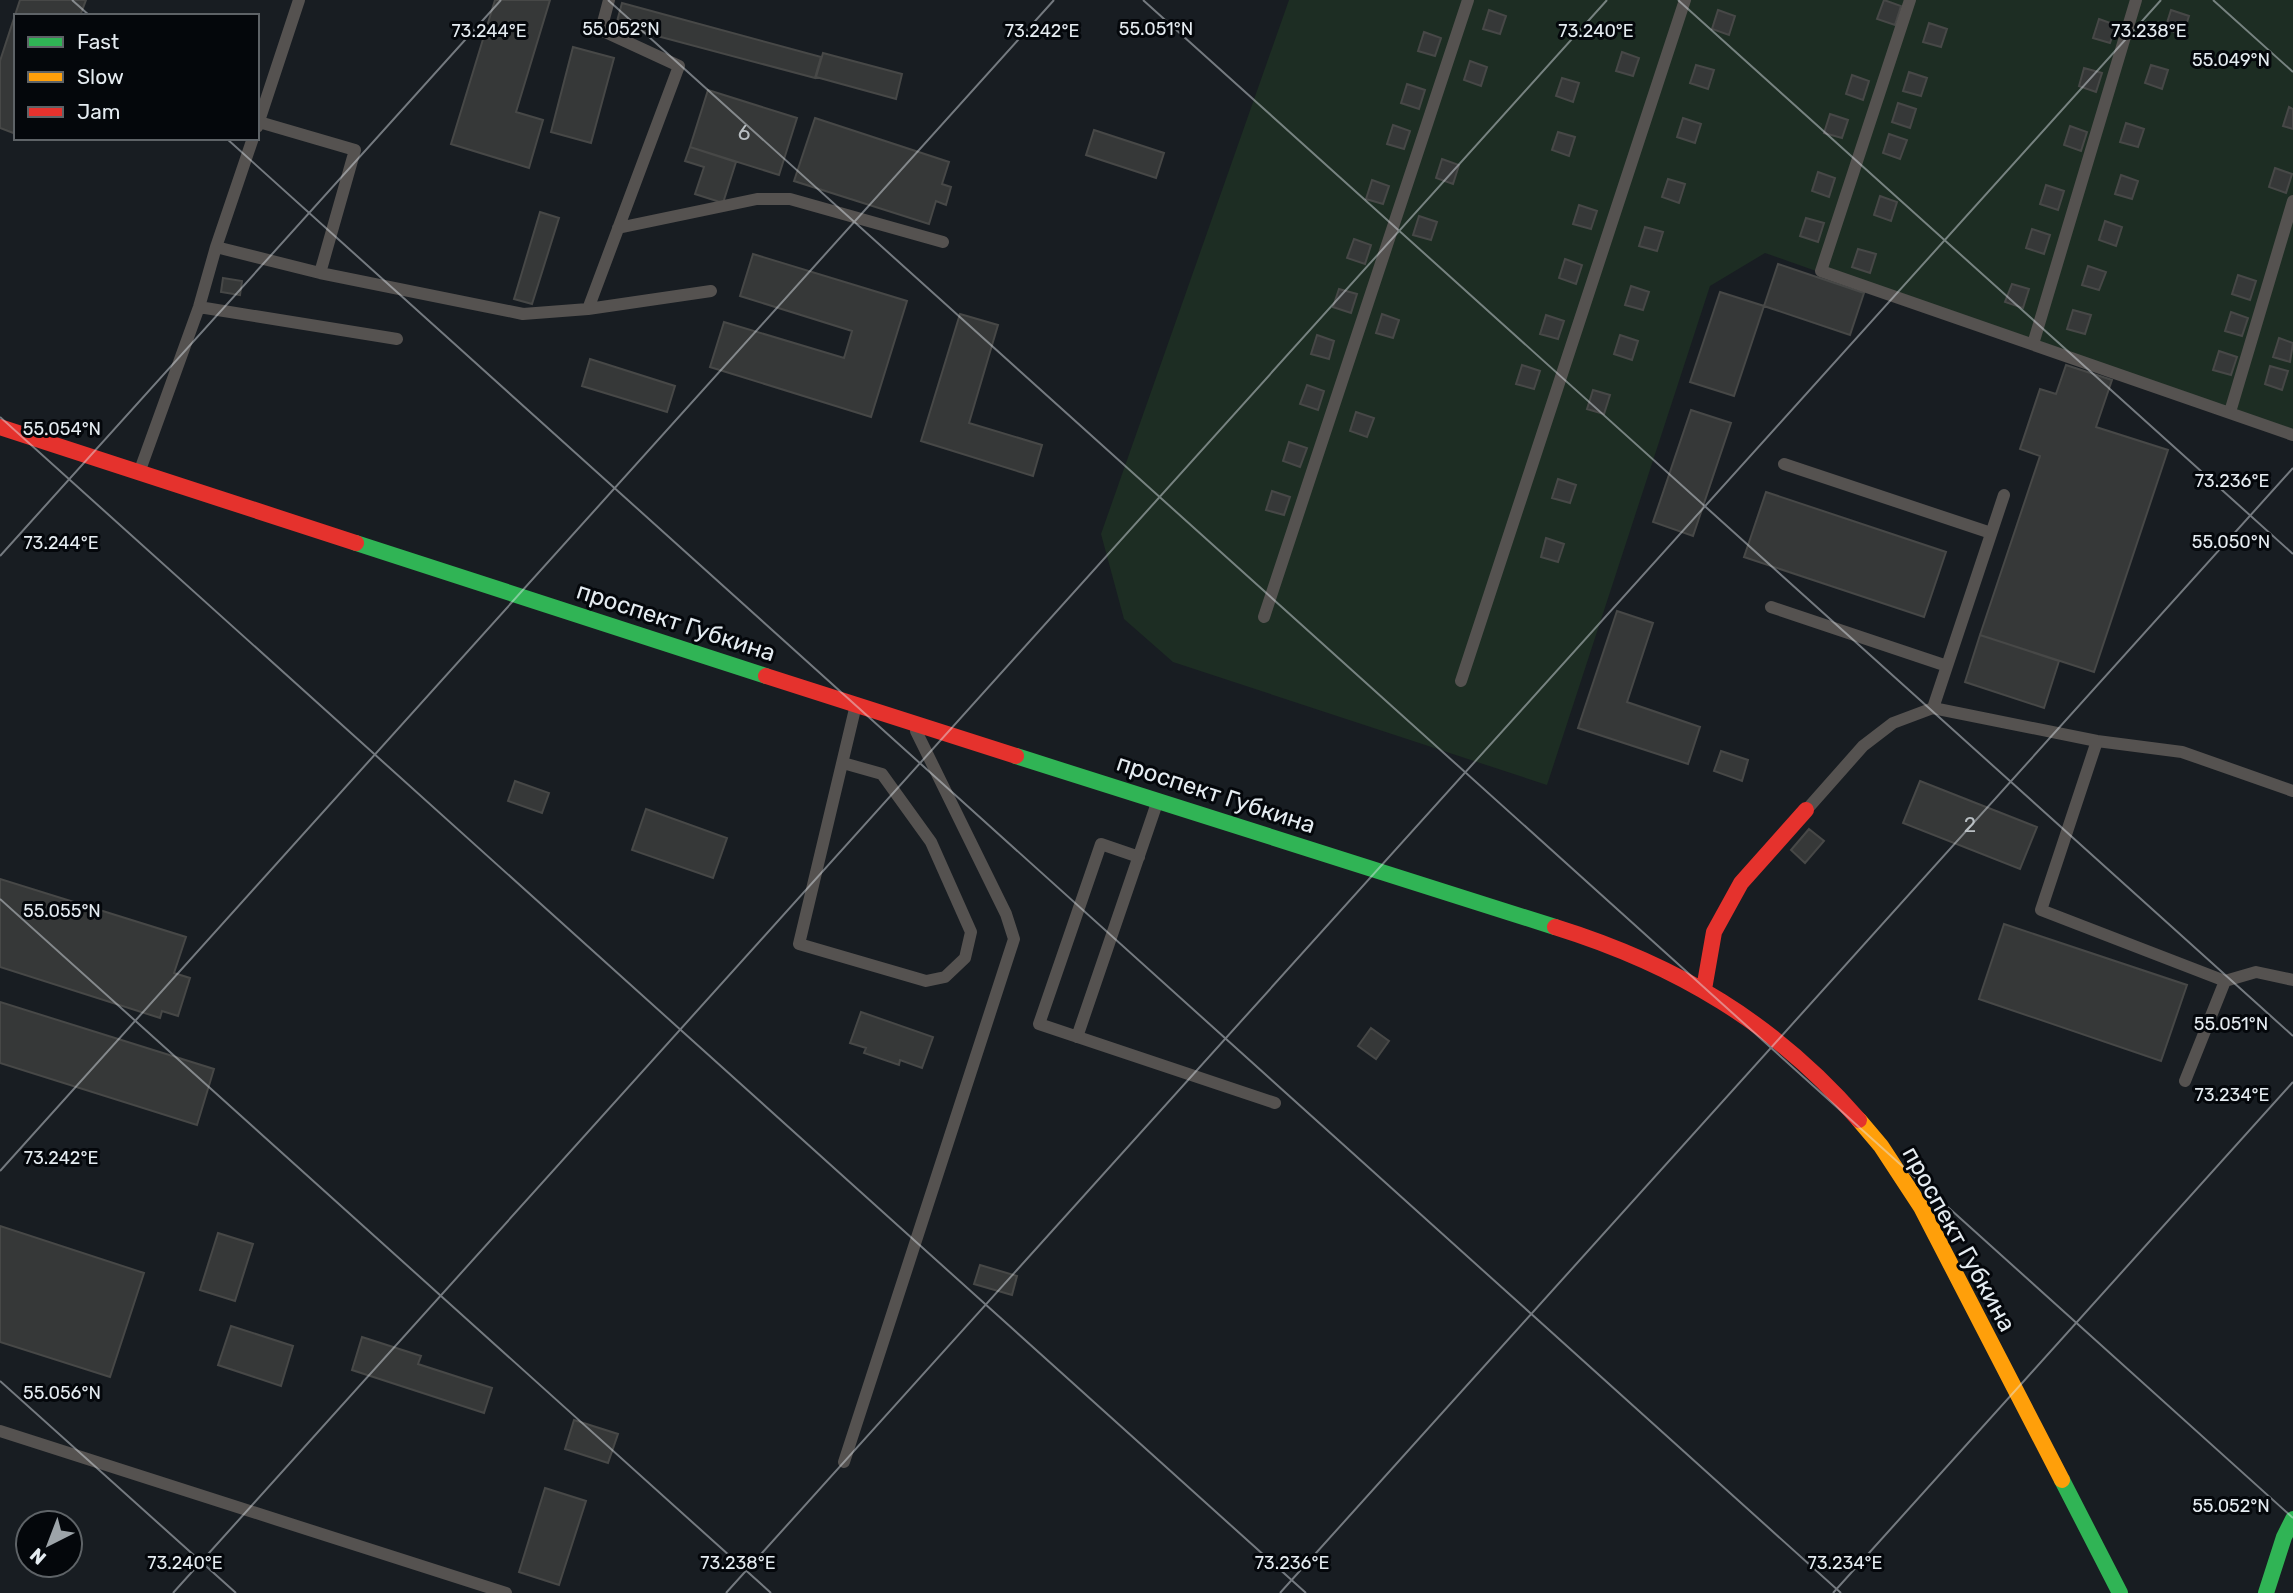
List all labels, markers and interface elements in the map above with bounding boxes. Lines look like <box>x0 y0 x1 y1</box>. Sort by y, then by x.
legend <box>14 14 259 140</box>
text: 55.052°N <box>582 18 660 40</box>
text: 55.051°N <box>1119 18 1193 40</box>
text: 73.244°E <box>451 20 527 42</box>
text: 73.242°E <box>1005 20 1079 42</box>
text: 73.240°E <box>1558 20 1634 42</box>
text: 73.238°E <box>2111 20 2187 42</box>
text: Fast <box>77 29 119 54</box>
text: 55.049°N <box>2192 49 2270 71</box>
text: Slow <box>77 64 124 89</box>
text: Jam <box>77 99 121 124</box>
house number: 6 <box>738 120 750 145</box>
text: 55.054°N <box>23 418 101 440</box>
text: 73.236°E <box>2195 470 2269 492</box>
text: 55.050°N <box>2192 531 2270 553</box>
text: 73.244°E <box>23 532 99 554</box>
street label: проспект Губкина <box>573 577 779 667</box>
street label: проспект Губкина <box>1113 749 1319 839</box>
house number: 2 <box>1964 812 1976 837</box>
text: 55.055°N <box>23 900 101 922</box>
text: 55.051°N <box>2194 1013 2268 1035</box>
text: 73.234°E <box>2194 1084 2270 1106</box>
street label: проспект Губкина <box>1897 1142 2021 1336</box>
text: 73.242°E <box>24 1147 98 1169</box>
text: 55.056°N <box>23 1382 101 1404</box>
text: 55.052°N <box>2192 1495 2270 1517</box>
north arrow <box>14 1509 84 1579</box>
text: N <box>25 1543 51 1569</box>
text: 73.240°E <box>147 1552 223 1574</box>
text: 73.238°E <box>700 1552 776 1574</box>
text: 73.236°E <box>1255 1552 1329 1574</box>
text: 73.234°E <box>1807 1552 1883 1574</box>

